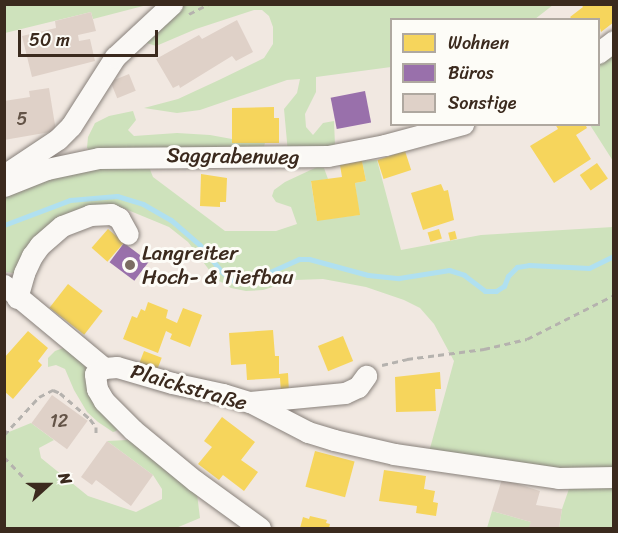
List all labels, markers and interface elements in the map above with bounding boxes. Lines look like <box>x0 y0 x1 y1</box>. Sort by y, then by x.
scale bar <box>21 18 160 56</box>
legend <box>390 18 600 126</box>
text: 50 m <box>29 24 70 56</box>
text: Wohnen <box>448 27 509 59</box>
text: Büros <box>448 57 494 89</box>
text: Sonstige <box>448 87 516 119</box>
house number: 5 <box>17 108 27 130</box>
street label: Saggrabenweg <box>166 142 300 170</box>
place label: Langreiter Hoch- & Tiefbau <box>142 240 294 290</box>
marker: Langreiter Hoch- & Tiefbau <box>123 258 137 272</box>
street label: Plaickstraße <box>128 358 250 416</box>
house number: 12 <box>50 410 68 432</box>
north arrow <box>18 455 78 515</box>
text: N <box>50 468 81 489</box>

